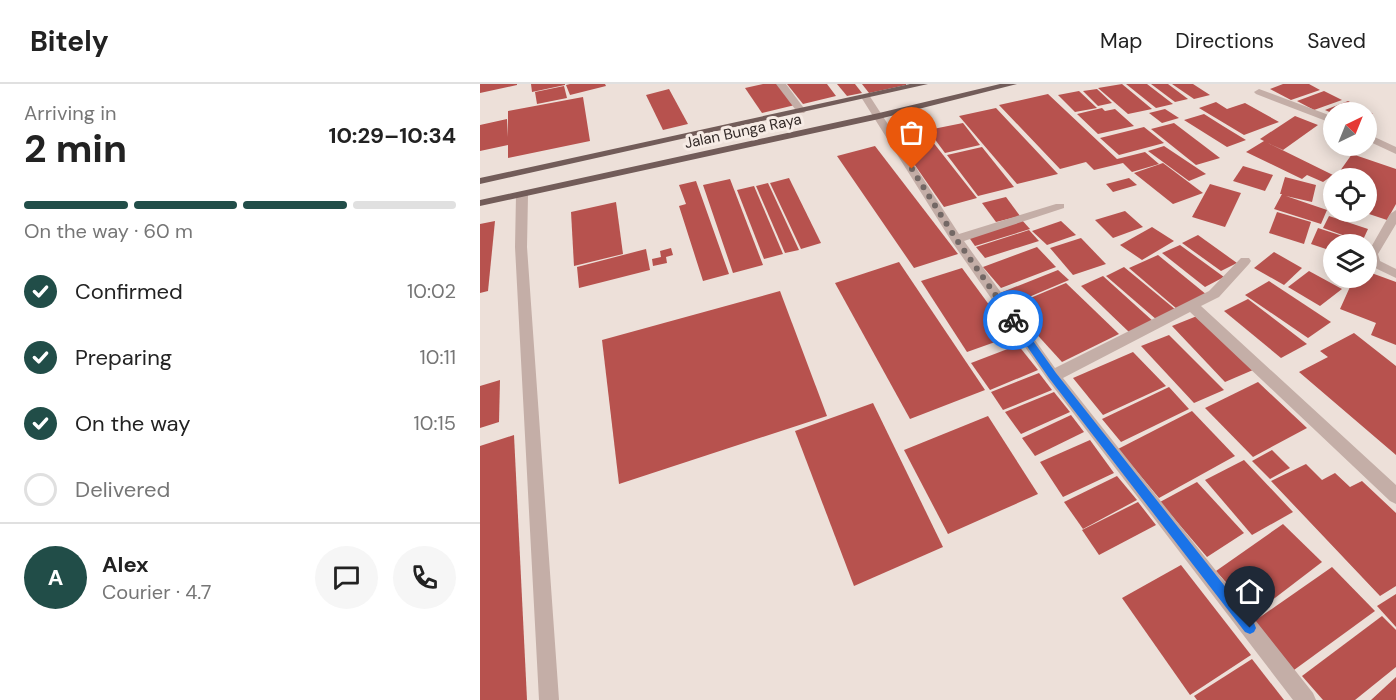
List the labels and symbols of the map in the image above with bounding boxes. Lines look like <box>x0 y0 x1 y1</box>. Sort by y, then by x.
north arrow <box>1323 102 1377 156</box>
pin <box>886 107 937 169</box>
street label: Jalan Bunga Raya <box>683 109 803 153</box>
courier <box>983 290 1043 350</box>
pin <box>1224 566 1275 628</box>

